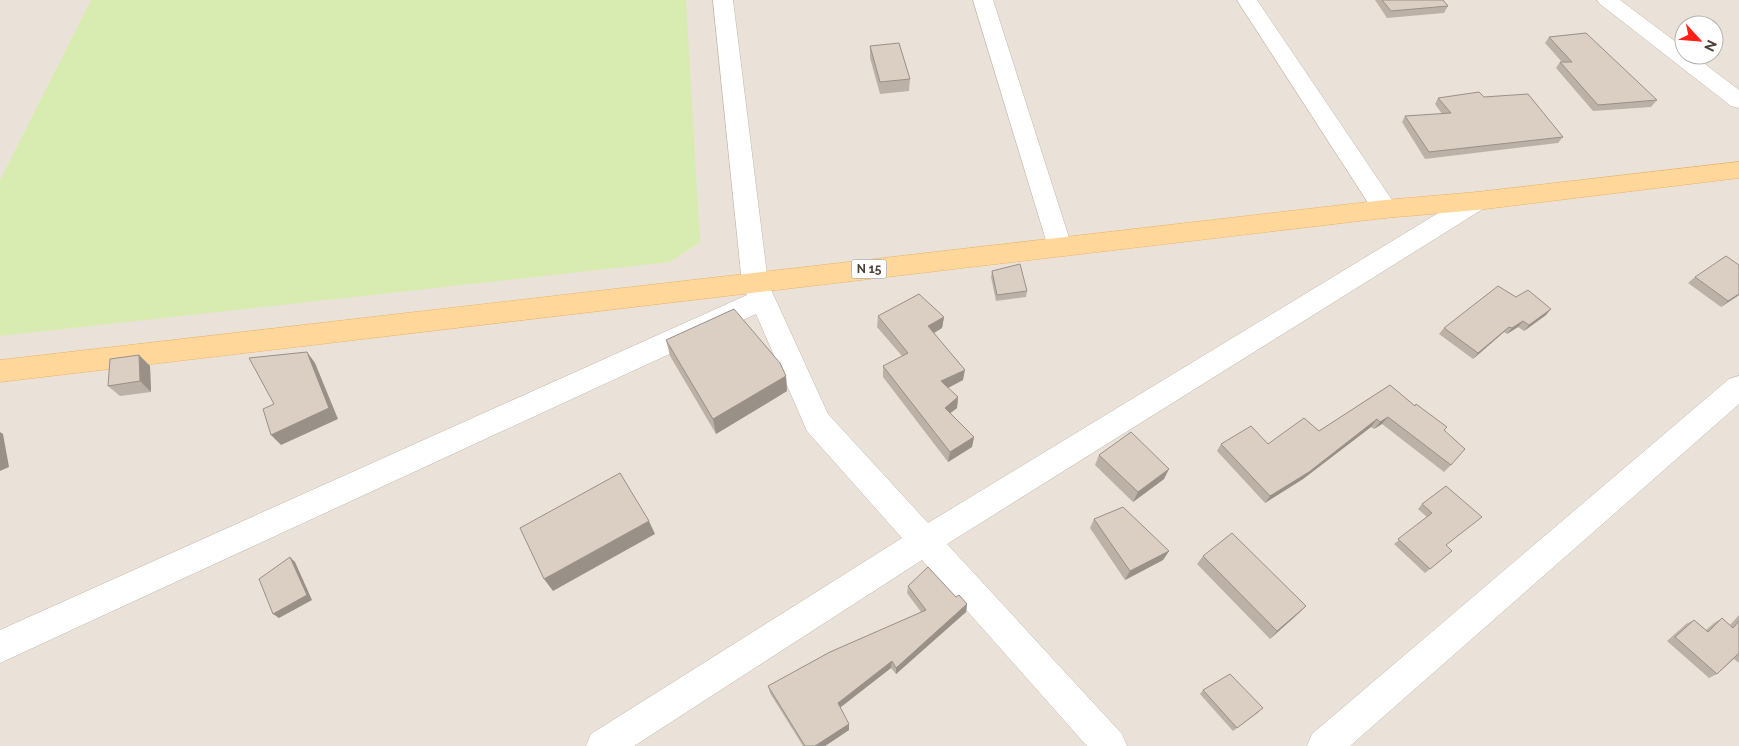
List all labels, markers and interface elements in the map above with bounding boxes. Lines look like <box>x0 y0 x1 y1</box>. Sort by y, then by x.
north arrow <box>1674 15 1724 65</box>
text: N <box>1701 37 1720 54</box>
road number: N 15 <box>852 260 886 278</box>

